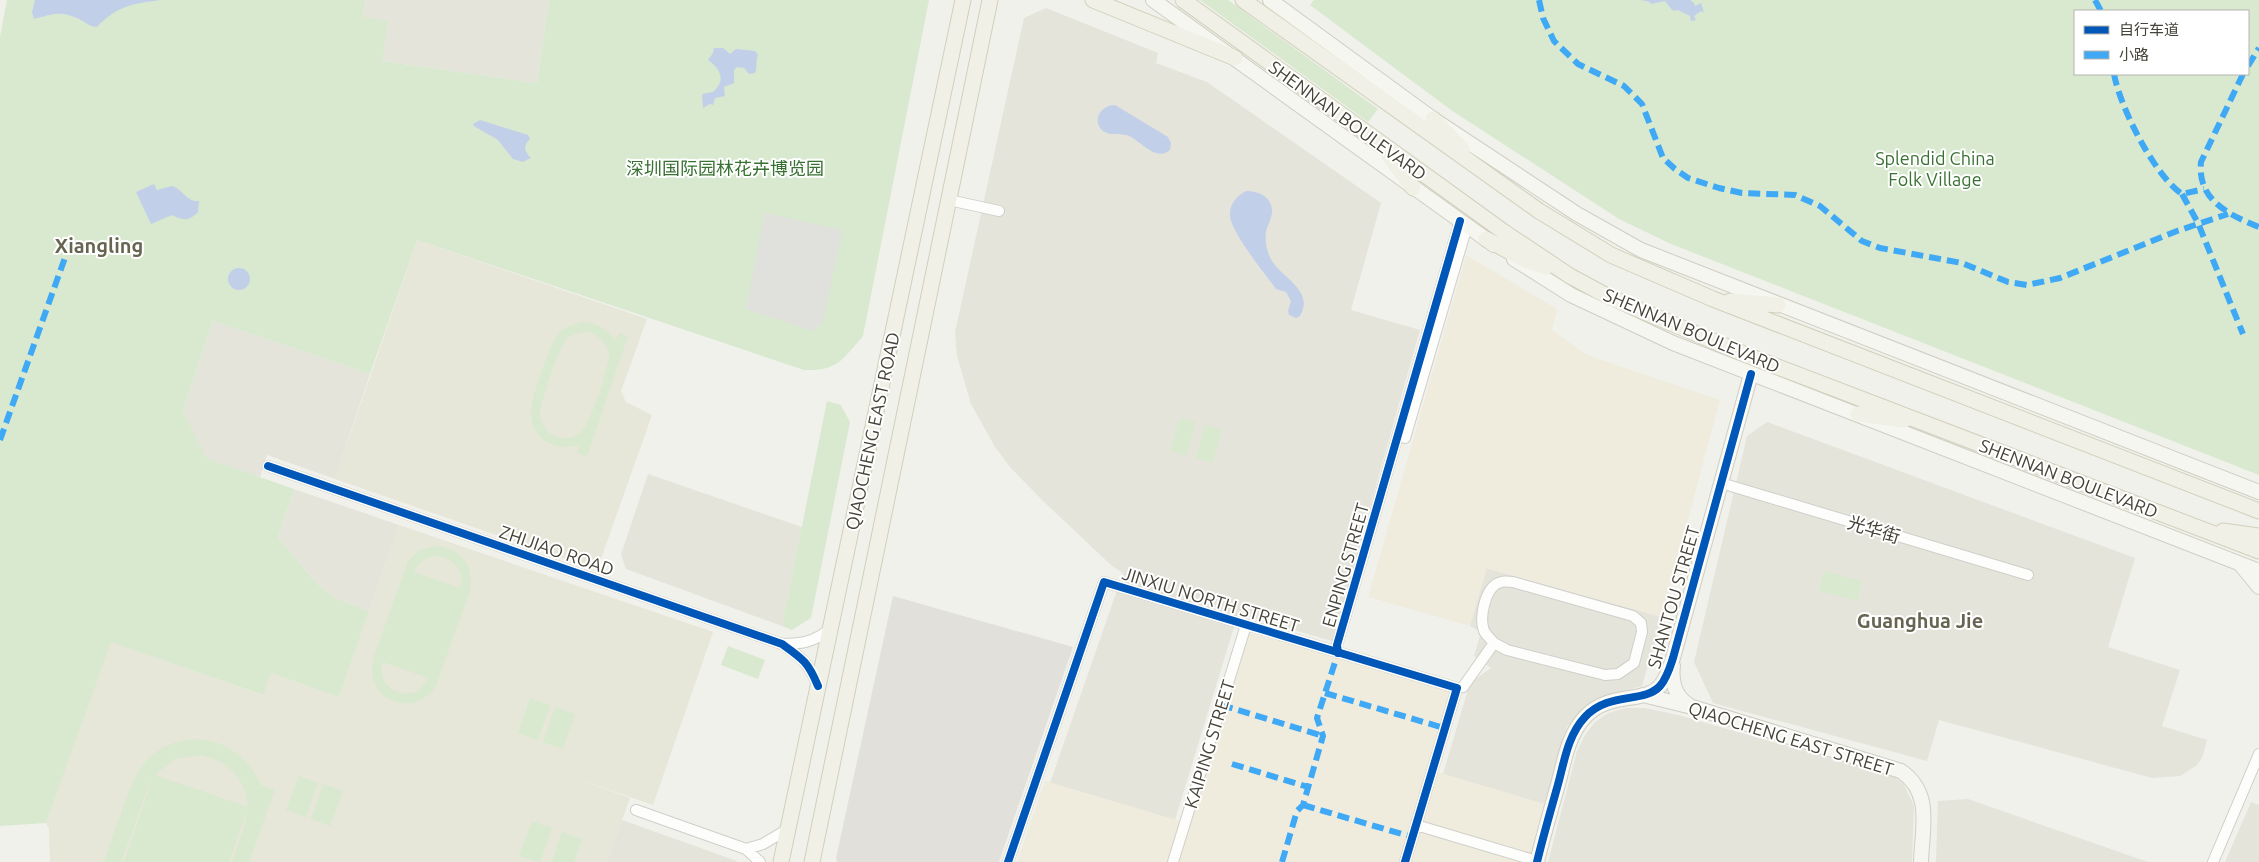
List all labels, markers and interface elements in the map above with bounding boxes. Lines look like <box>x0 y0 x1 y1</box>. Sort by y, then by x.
legend <box>2074 10 2249 75</box>
text: 自行车道 <box>2119 21 2179 38</box>
text: 小路 <box>2119 46 2149 63</box>
street label: SHENNAN BOULEVARD <box>1265 56 1431 184</box>
park label: Splendid China Folk Village <box>1875 148 1995 189</box>
park label: 深圳国际园林花卉博览园 <box>626 158 824 178</box>
district label: Xiangling <box>55 234 143 257</box>
street label: SHENNAN BOULEVARD <box>1601 284 1783 376</box>
street label: QIAOCHENG EAST ROAD <box>841 330 904 532</box>
street label: SHENNAN BOULEVARD <box>1977 435 2161 521</box>
street label: ENPING STREET <box>1318 501 1372 629</box>
street label: 光华街 <box>1845 512 1903 546</box>
street label: ZHIJIAO ROAD <box>497 521 617 579</box>
street label: SHANTOU STREET <box>1643 523 1703 671</box>
street label: JINXIU NORTH STREET <box>1120 563 1302 635</box>
district label: Guanghua Jie <box>1857 609 1983 632</box>
street label: KAIPING STREET <box>1180 677 1238 811</box>
street label: QIAOCHENG EAST STREET <box>1686 697 1896 780</box>

